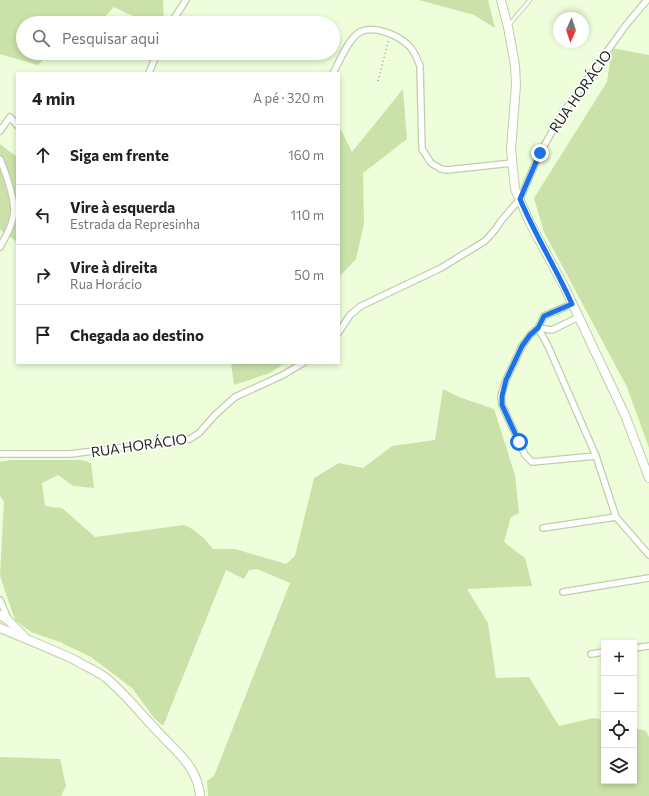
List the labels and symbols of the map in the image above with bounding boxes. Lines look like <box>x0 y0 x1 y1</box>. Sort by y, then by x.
north arrow <box>553 12 589 48</box>
street label: RUA HORÁCIO <box>545 46 615 136</box>
route end <box>531 144 549 162</box>
street label: RUA HORÁCIO <box>90 430 188 460</box>
route start <box>510 433 528 451</box>

